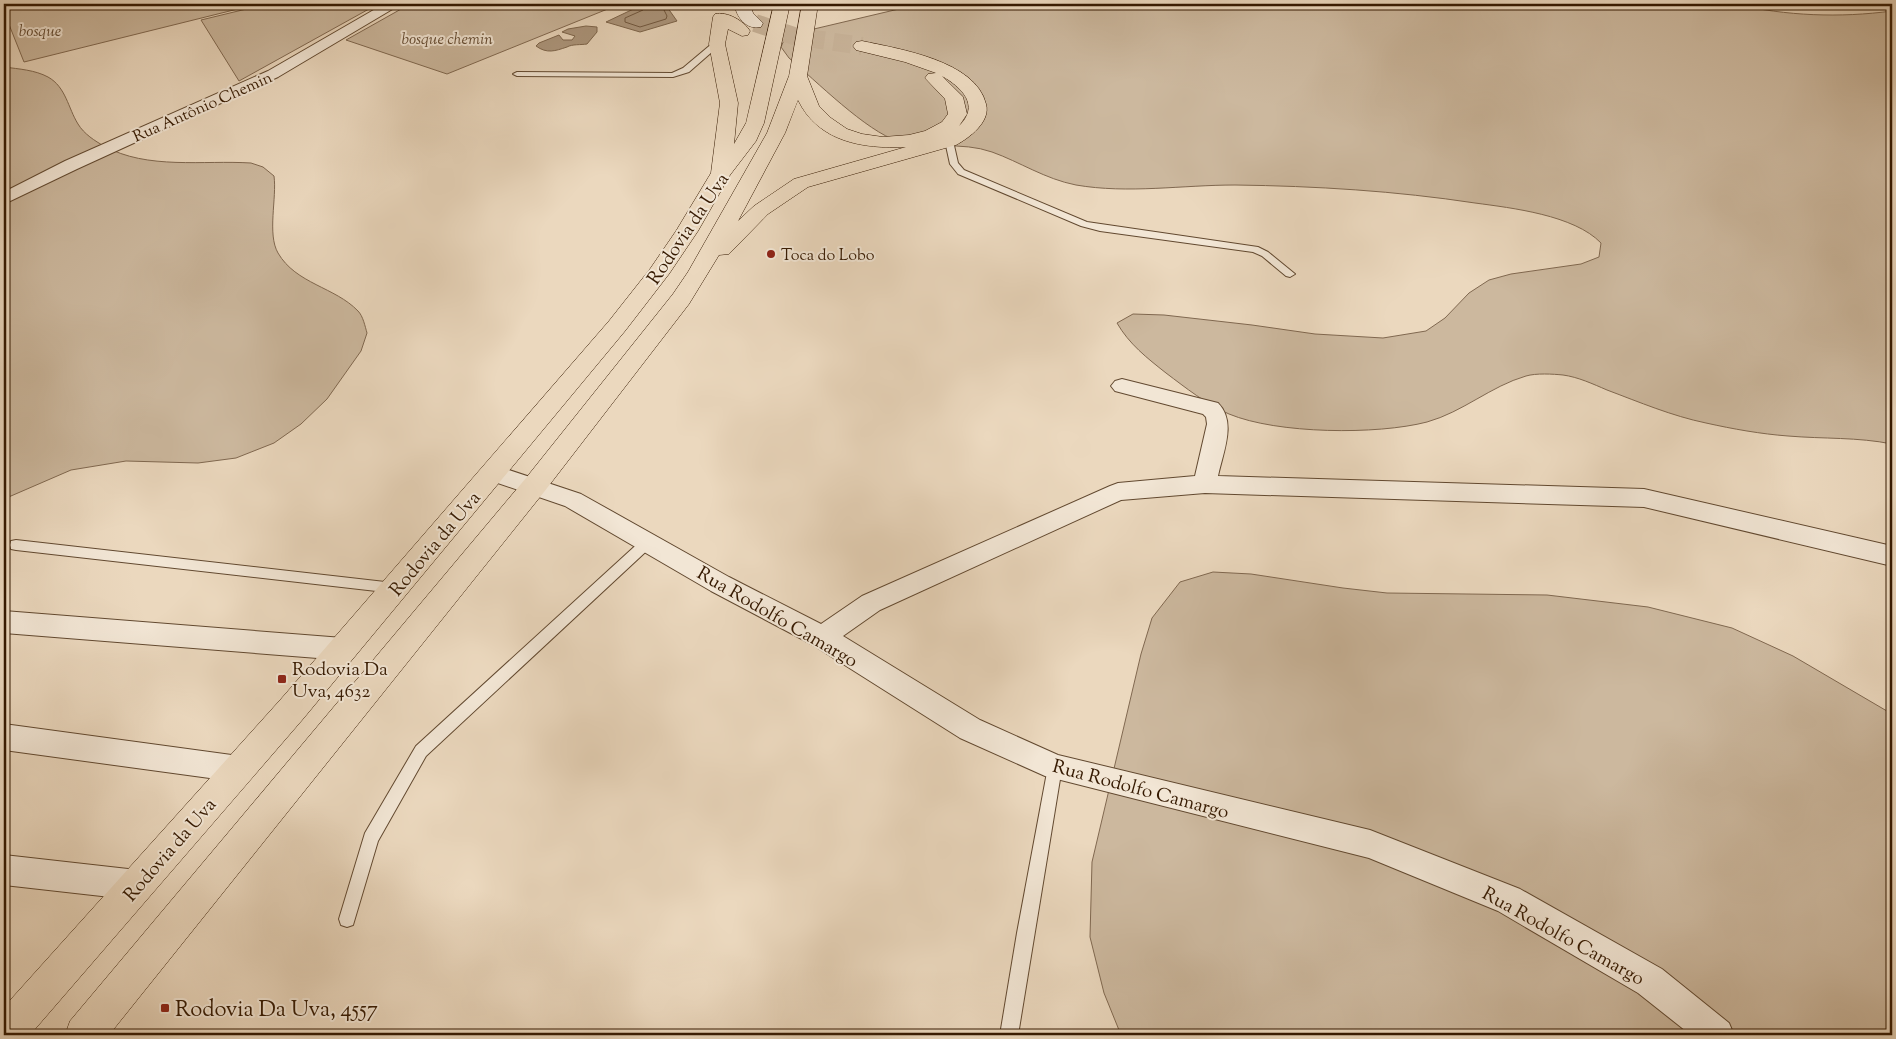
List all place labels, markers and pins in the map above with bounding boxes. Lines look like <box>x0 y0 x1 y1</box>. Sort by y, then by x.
place label: Toca do Lobo <box>781 245 875 268</box>
marker: Toca do Lobo <box>765 248 777 260</box>
place label: Rodovia Da Uva, 4632 <box>292 657 388 706</box>
marker: Rodovia Da Uva, 4632 <box>276 673 288 685</box>
place label: Rodovia Da Uva, 4557 <box>175 995 378 1027</box>
marker: Rodovia Da Uva, 4557 <box>159 1002 171 1014</box>

